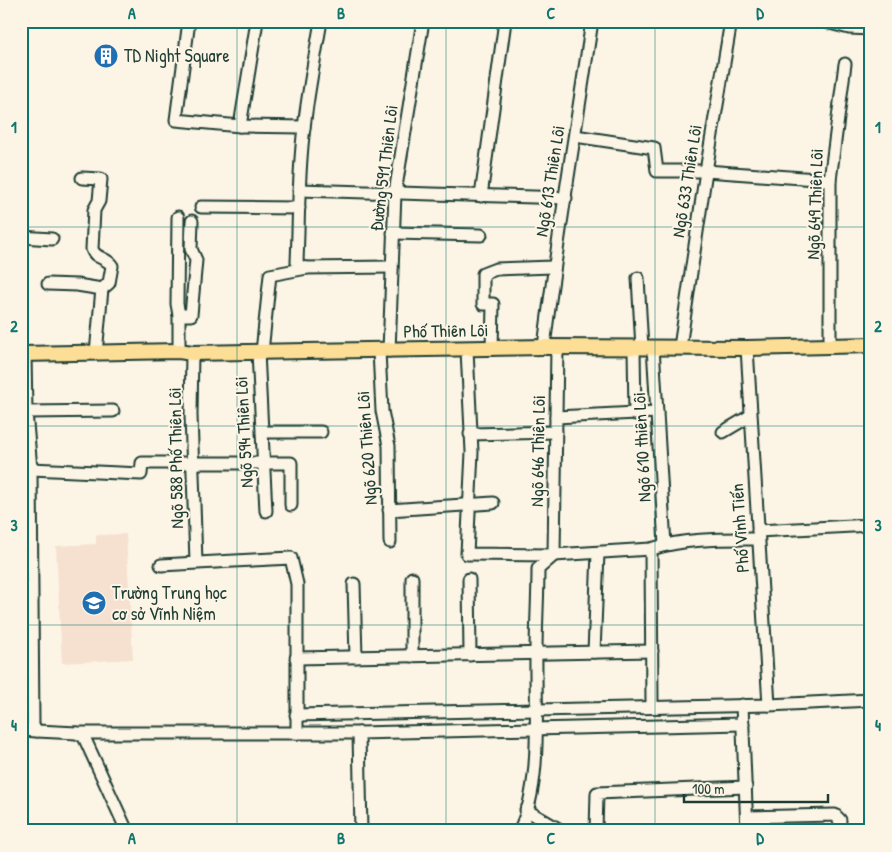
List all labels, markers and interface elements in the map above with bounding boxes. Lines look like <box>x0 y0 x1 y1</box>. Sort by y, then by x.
text: A <box>128 2 136 24</box>
text: B <box>337 2 345 24</box>
text: C <box>547 2 556 24</box>
text: D <box>756 2 764 24</box>
building icon: TD Night Square <box>93 43 119 69</box>
place label: TD Night Square <box>124 43 230 68</box>
street label: Đường 591 Thiên Lôi <box>363 103 404 232</box>
text: 1 <box>11 116 17 138</box>
text: 1 <box>875 116 881 138</box>
street label: Ngõ 613 Thiên Lôi <box>528 123 571 238</box>
street label: Ngõ 633 Thiên Lôi <box>665 123 708 239</box>
street label: Ngõ 649 Thiên Lôi <box>800 148 829 260</box>
text: 2 <box>10 315 18 337</box>
text: 2 <box>874 315 882 337</box>
street label: Phố Thiên Lôi <box>403 317 489 344</box>
street label: Ngõ 594 Thiên Lôi <box>228 376 259 488</box>
street label: Ngõ 588 Phố Thiên Lôi <box>162 387 189 529</box>
street label: Ngõ 620 Thiên Lôi <box>350 390 383 506</box>
street label: Ngõ 610 thiên Lôi <box>626 391 657 503</box>
street label: Ngõ 646 Thiên Lôi <box>524 395 551 507</box>
street label: Phố Vĩnh Tiến <box>724 483 755 573</box>
text: 3 <box>10 514 18 536</box>
text: 3 <box>874 514 882 536</box>
place label: Trường Trung học cơ sở Vĩnh Niệm <box>112 580 227 626</box>
school or university icon: Trường Trung học cơ sở Vĩnh Niệm <box>81 590 107 616</box>
text: 4 <box>11 714 17 736</box>
text: 4 <box>875 714 881 736</box>
scale bar <box>684 772 828 804</box>
text: 100 m <box>692 778 725 799</box>
text: A <box>128 827 136 849</box>
text: B <box>337 827 345 849</box>
text: C <box>547 827 556 849</box>
text: D <box>756 827 764 849</box>

